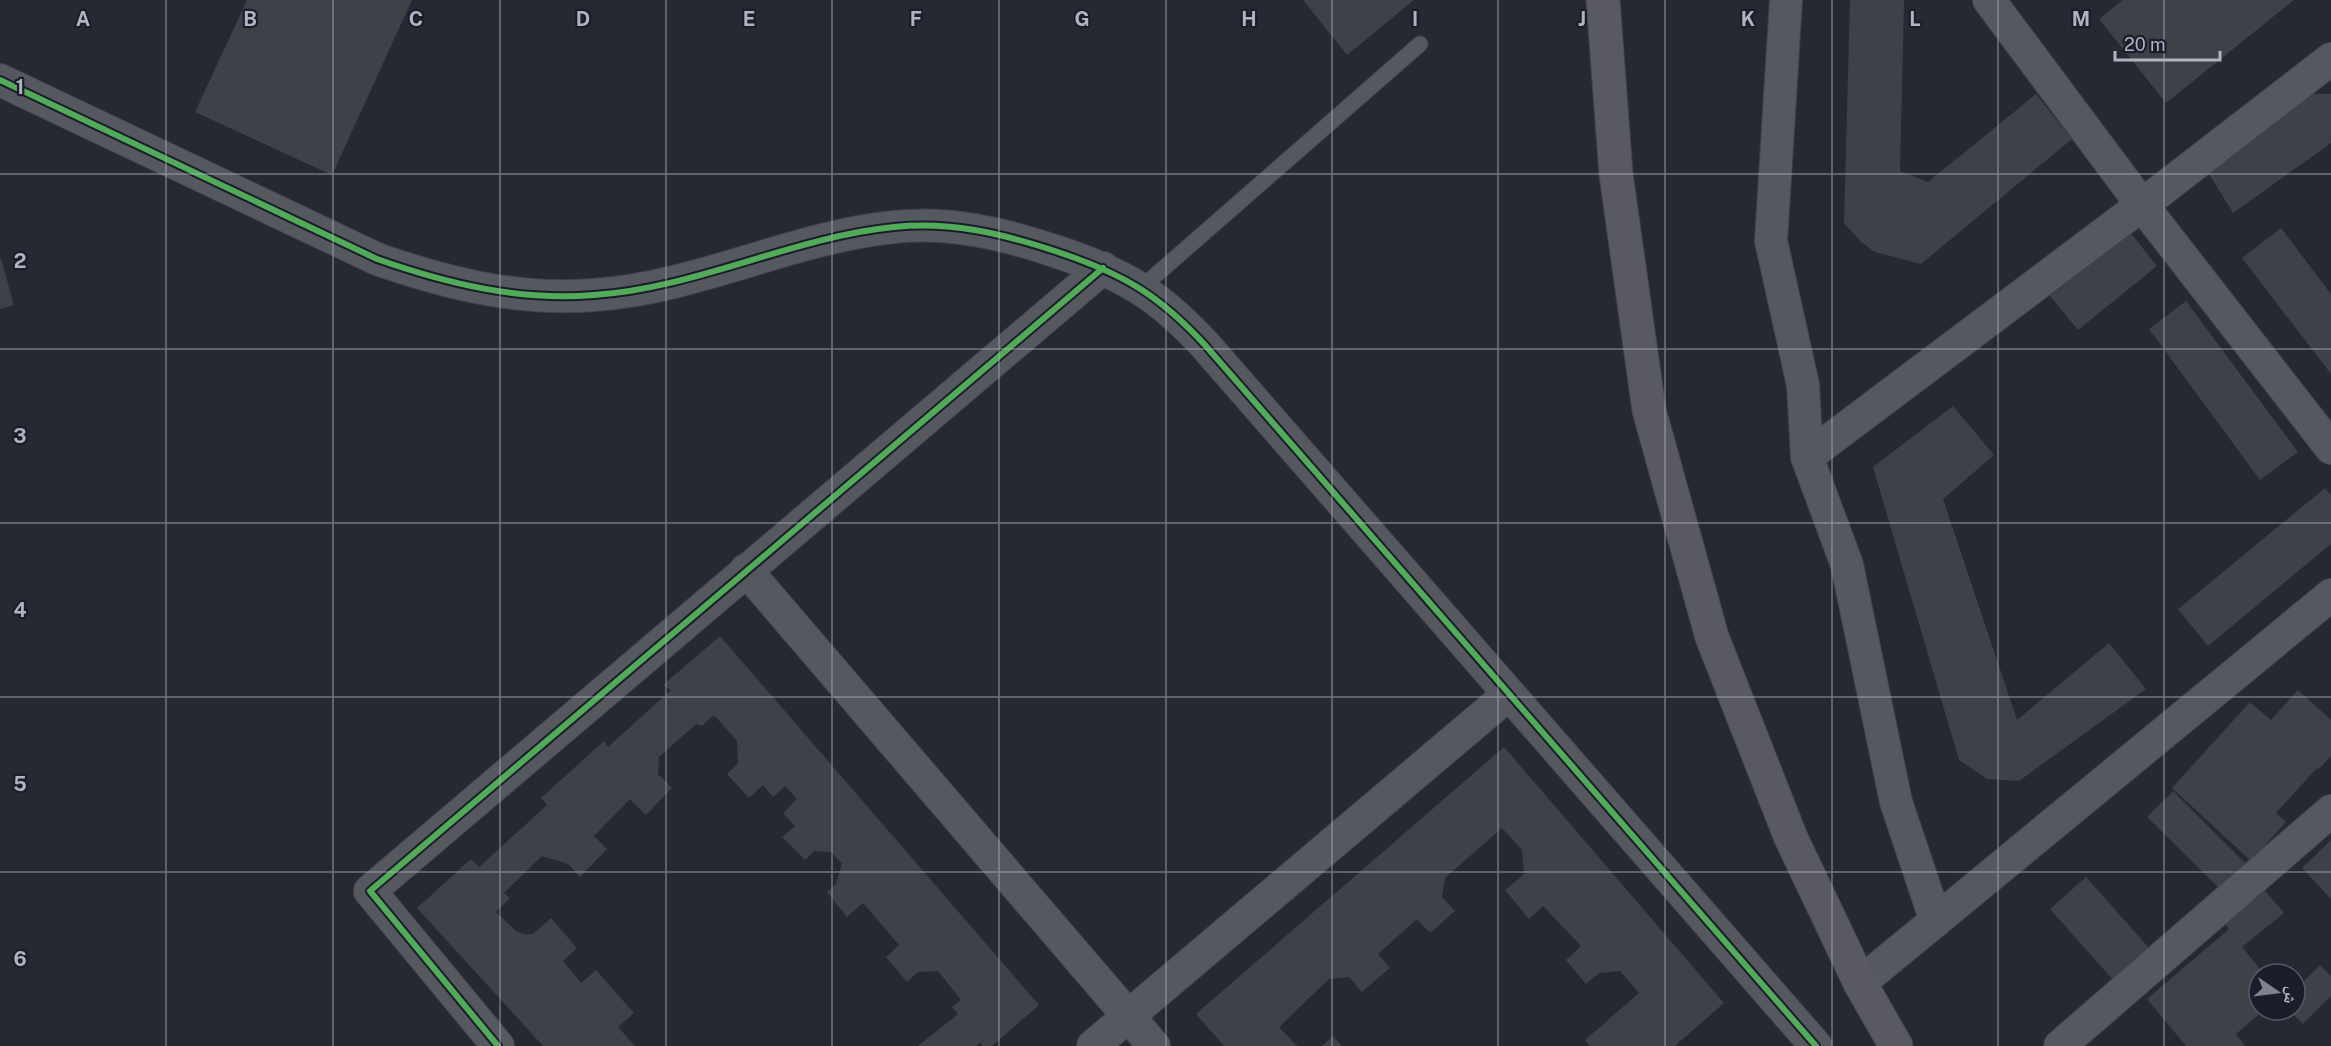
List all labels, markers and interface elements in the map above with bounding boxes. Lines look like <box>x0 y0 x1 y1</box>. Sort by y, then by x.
text: A <box>76 7 90 31</box>
text: B <box>243 7 257 31</box>
text: C <box>409 7 423 31</box>
text: D <box>576 7 590 31</box>
text: E <box>743 7 755 31</box>
text: F <box>910 7 922 31</box>
text: G <box>1074 7 1090 31</box>
text: H <box>1241 7 1257 31</box>
text: I <box>1412 7 1418 31</box>
text: J <box>1578 7 1586 31</box>
text: K <box>1741 7 1755 31</box>
text: L <box>1909 7 1921 31</box>
text: M <box>2072 7 2090 31</box>
scale bar <box>2115 24 2220 62</box>
text: 20 m <box>2124 34 2166 55</box>
text: 1 <box>16 75 24 99</box>
text: 2 <box>14 249 26 273</box>
text: 3 <box>13 424 27 448</box>
text: 4 <box>13 598 27 622</box>
text: 5 <box>13 772 27 796</box>
text: 6 <box>13 947 27 971</box>
north arrow <box>2247 962 2307 1022</box>
text: ش <box>2280 985 2302 1006</box>

